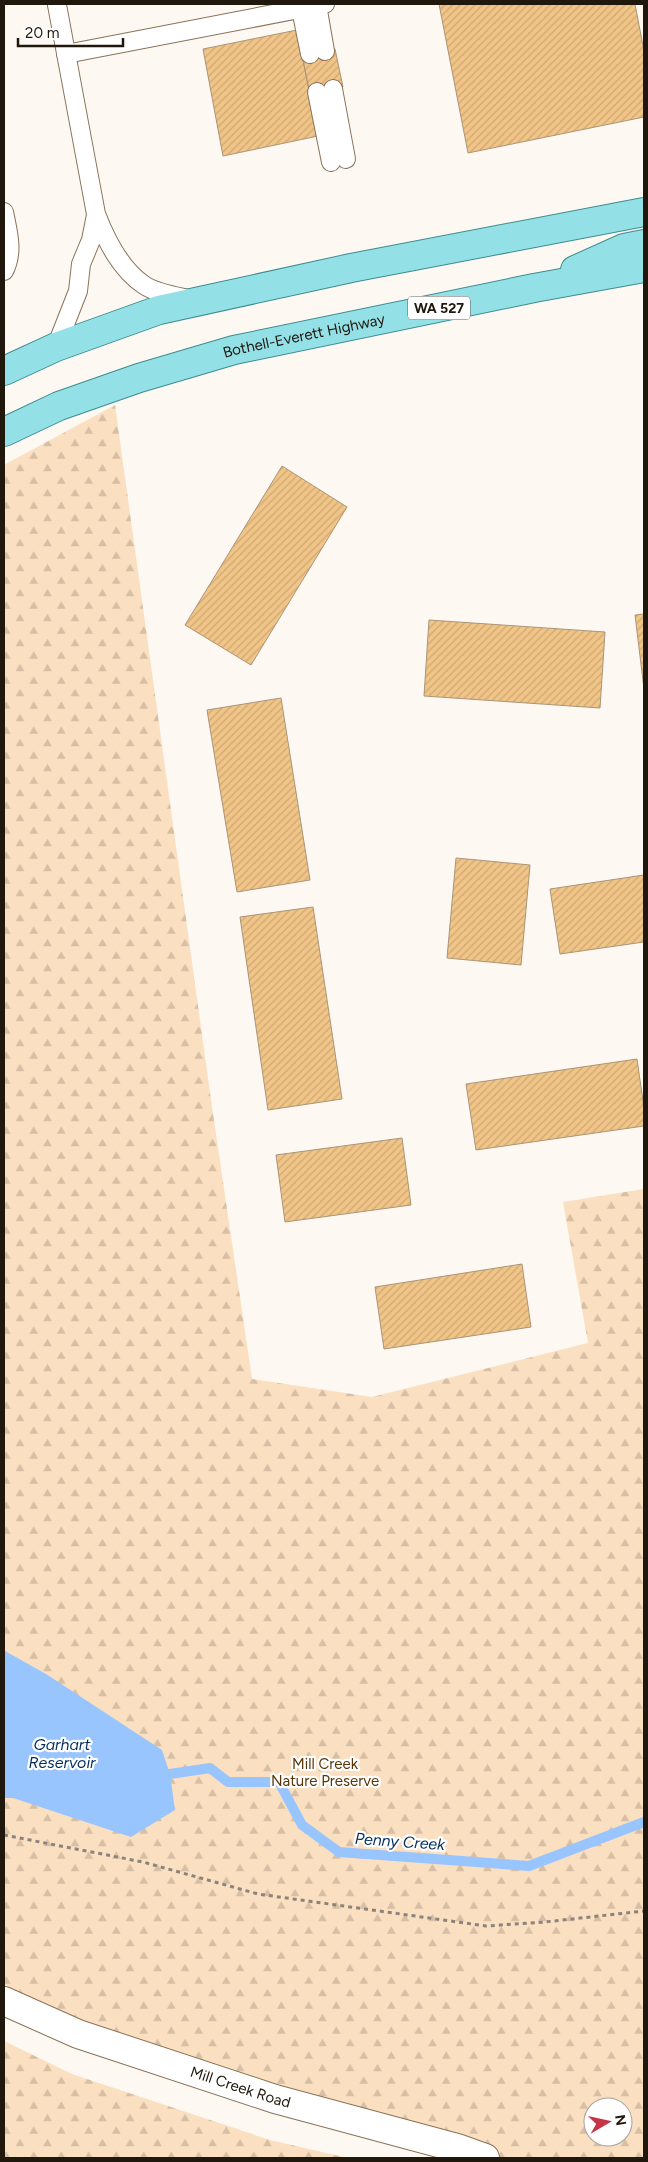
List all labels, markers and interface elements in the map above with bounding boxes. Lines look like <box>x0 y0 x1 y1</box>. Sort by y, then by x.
scale bar <box>18 15 122 47</box>
text: 20 m <box>25 24 59 42</box>
road number: WA 527 <box>408 296 470 320</box>
street label: Bothell-Everett Highway <box>221 310 387 362</box>
water label: Garhart Reservoir <box>28 1735 96 1772</box>
park label: Mill Creek Nature Preserve <box>271 1755 379 1790</box>
water label: Penny Creek <box>354 1829 447 1854</box>
street label: Mill Creek Road <box>188 2063 293 2112</box>
north arrow <box>583 2097 633 2147</box>
text: N <box>611 2113 630 2127</box>

